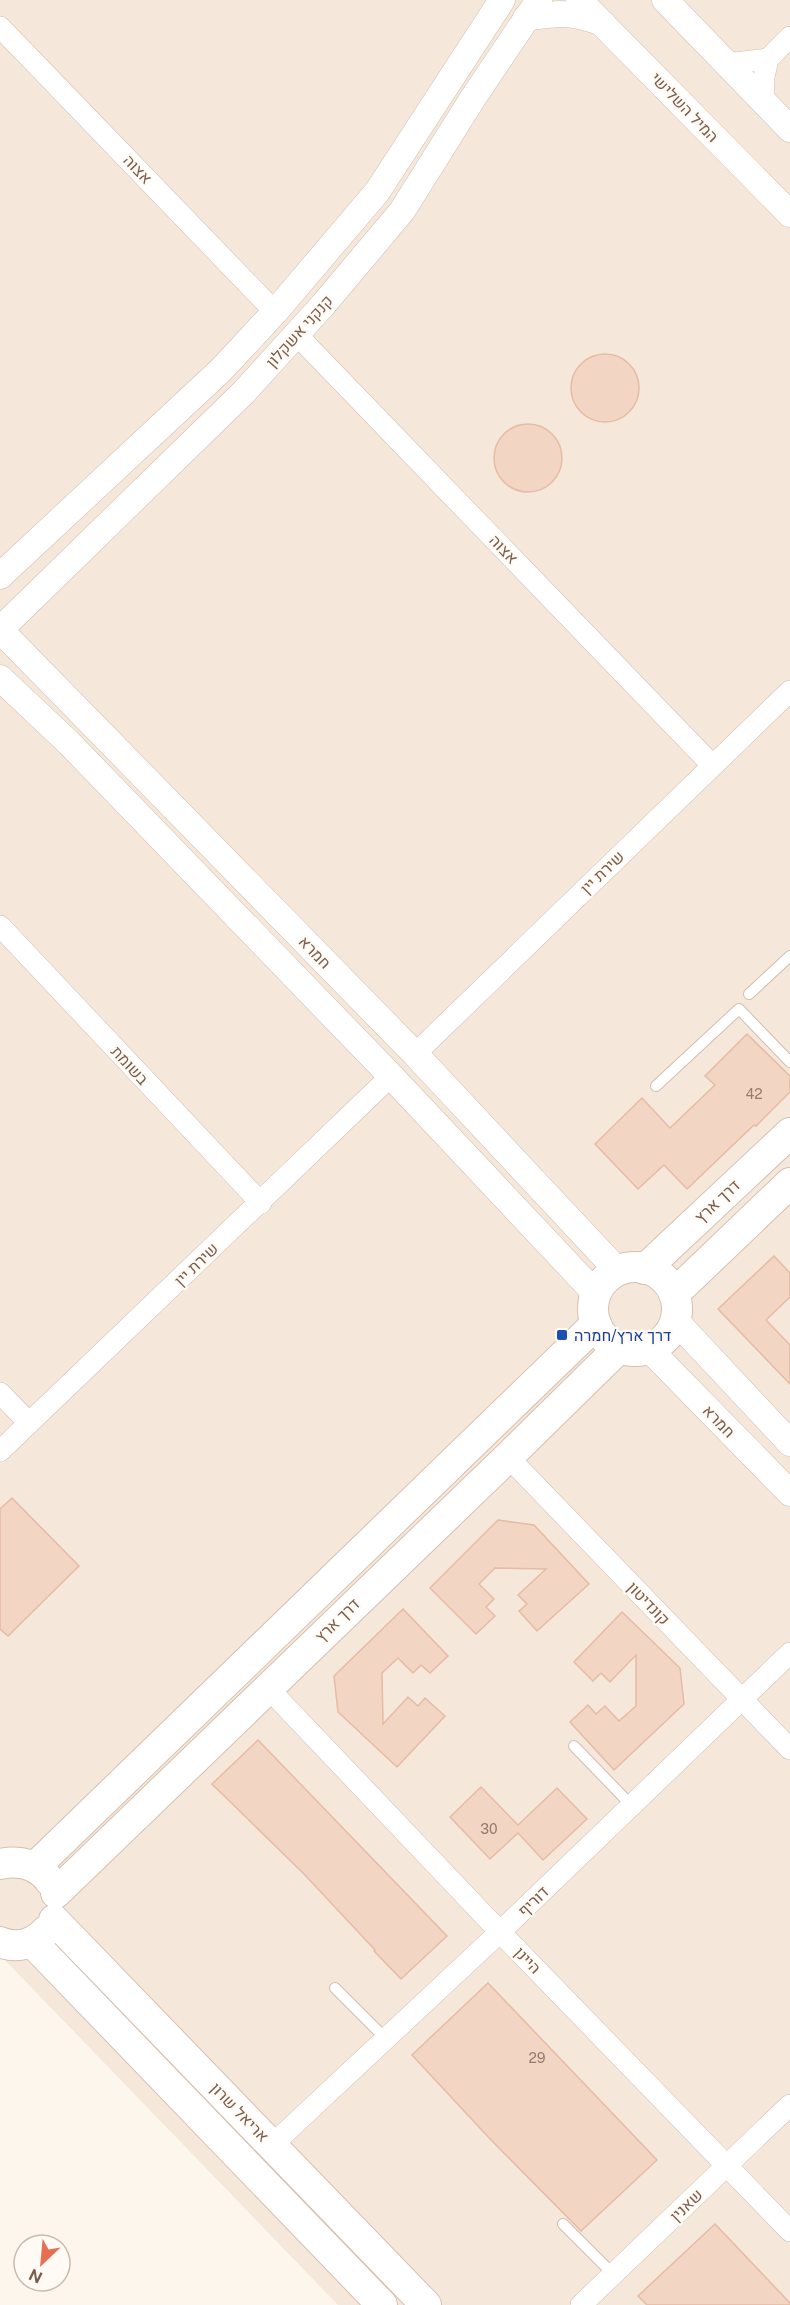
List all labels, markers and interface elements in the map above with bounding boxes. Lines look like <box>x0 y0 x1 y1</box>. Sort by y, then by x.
street label: המיל השלישי <box>647 69 722 146</box>
street label: אצוה <box>119 151 156 188</box>
street label: קנקני אשקלון <box>262 291 337 371</box>
street label: אצוה <box>485 531 522 568</box>
street label: שירת יין <box>576 847 628 898</box>
street label: חמרא <box>295 932 335 973</box>
street label: בשומת <box>107 1042 153 1089</box>
house number: 42 <box>745 1086 763 1102</box>
street label: דרך ארץ <box>691 1176 744 1227</box>
street label: שירת יין <box>170 1239 222 1290</box>
place label: דרך ארץ/חמרה <box>574 1326 671 1345</box>
marker: דרך ארץ/חמרה <box>555 1328 569 1342</box>
street label: חמרא <box>699 1401 739 1442</box>
street label: קונדיטון <box>623 1578 674 1629</box>
street label: דרך ארץ <box>311 1595 364 1646</box>
house number: 30 <box>480 1821 498 1837</box>
street label: דוריף <box>514 1882 553 1920</box>
street label: היינן <box>511 1943 545 1978</box>
house number: 29 <box>528 2050 546 2066</box>
street label: אריאל שרון <box>207 2079 273 2146</box>
street label: שאנין <box>666 2185 707 2225</box>
north arrow <box>12 2233 72 2293</box>
text: N <box>26 2265 45 2287</box>

